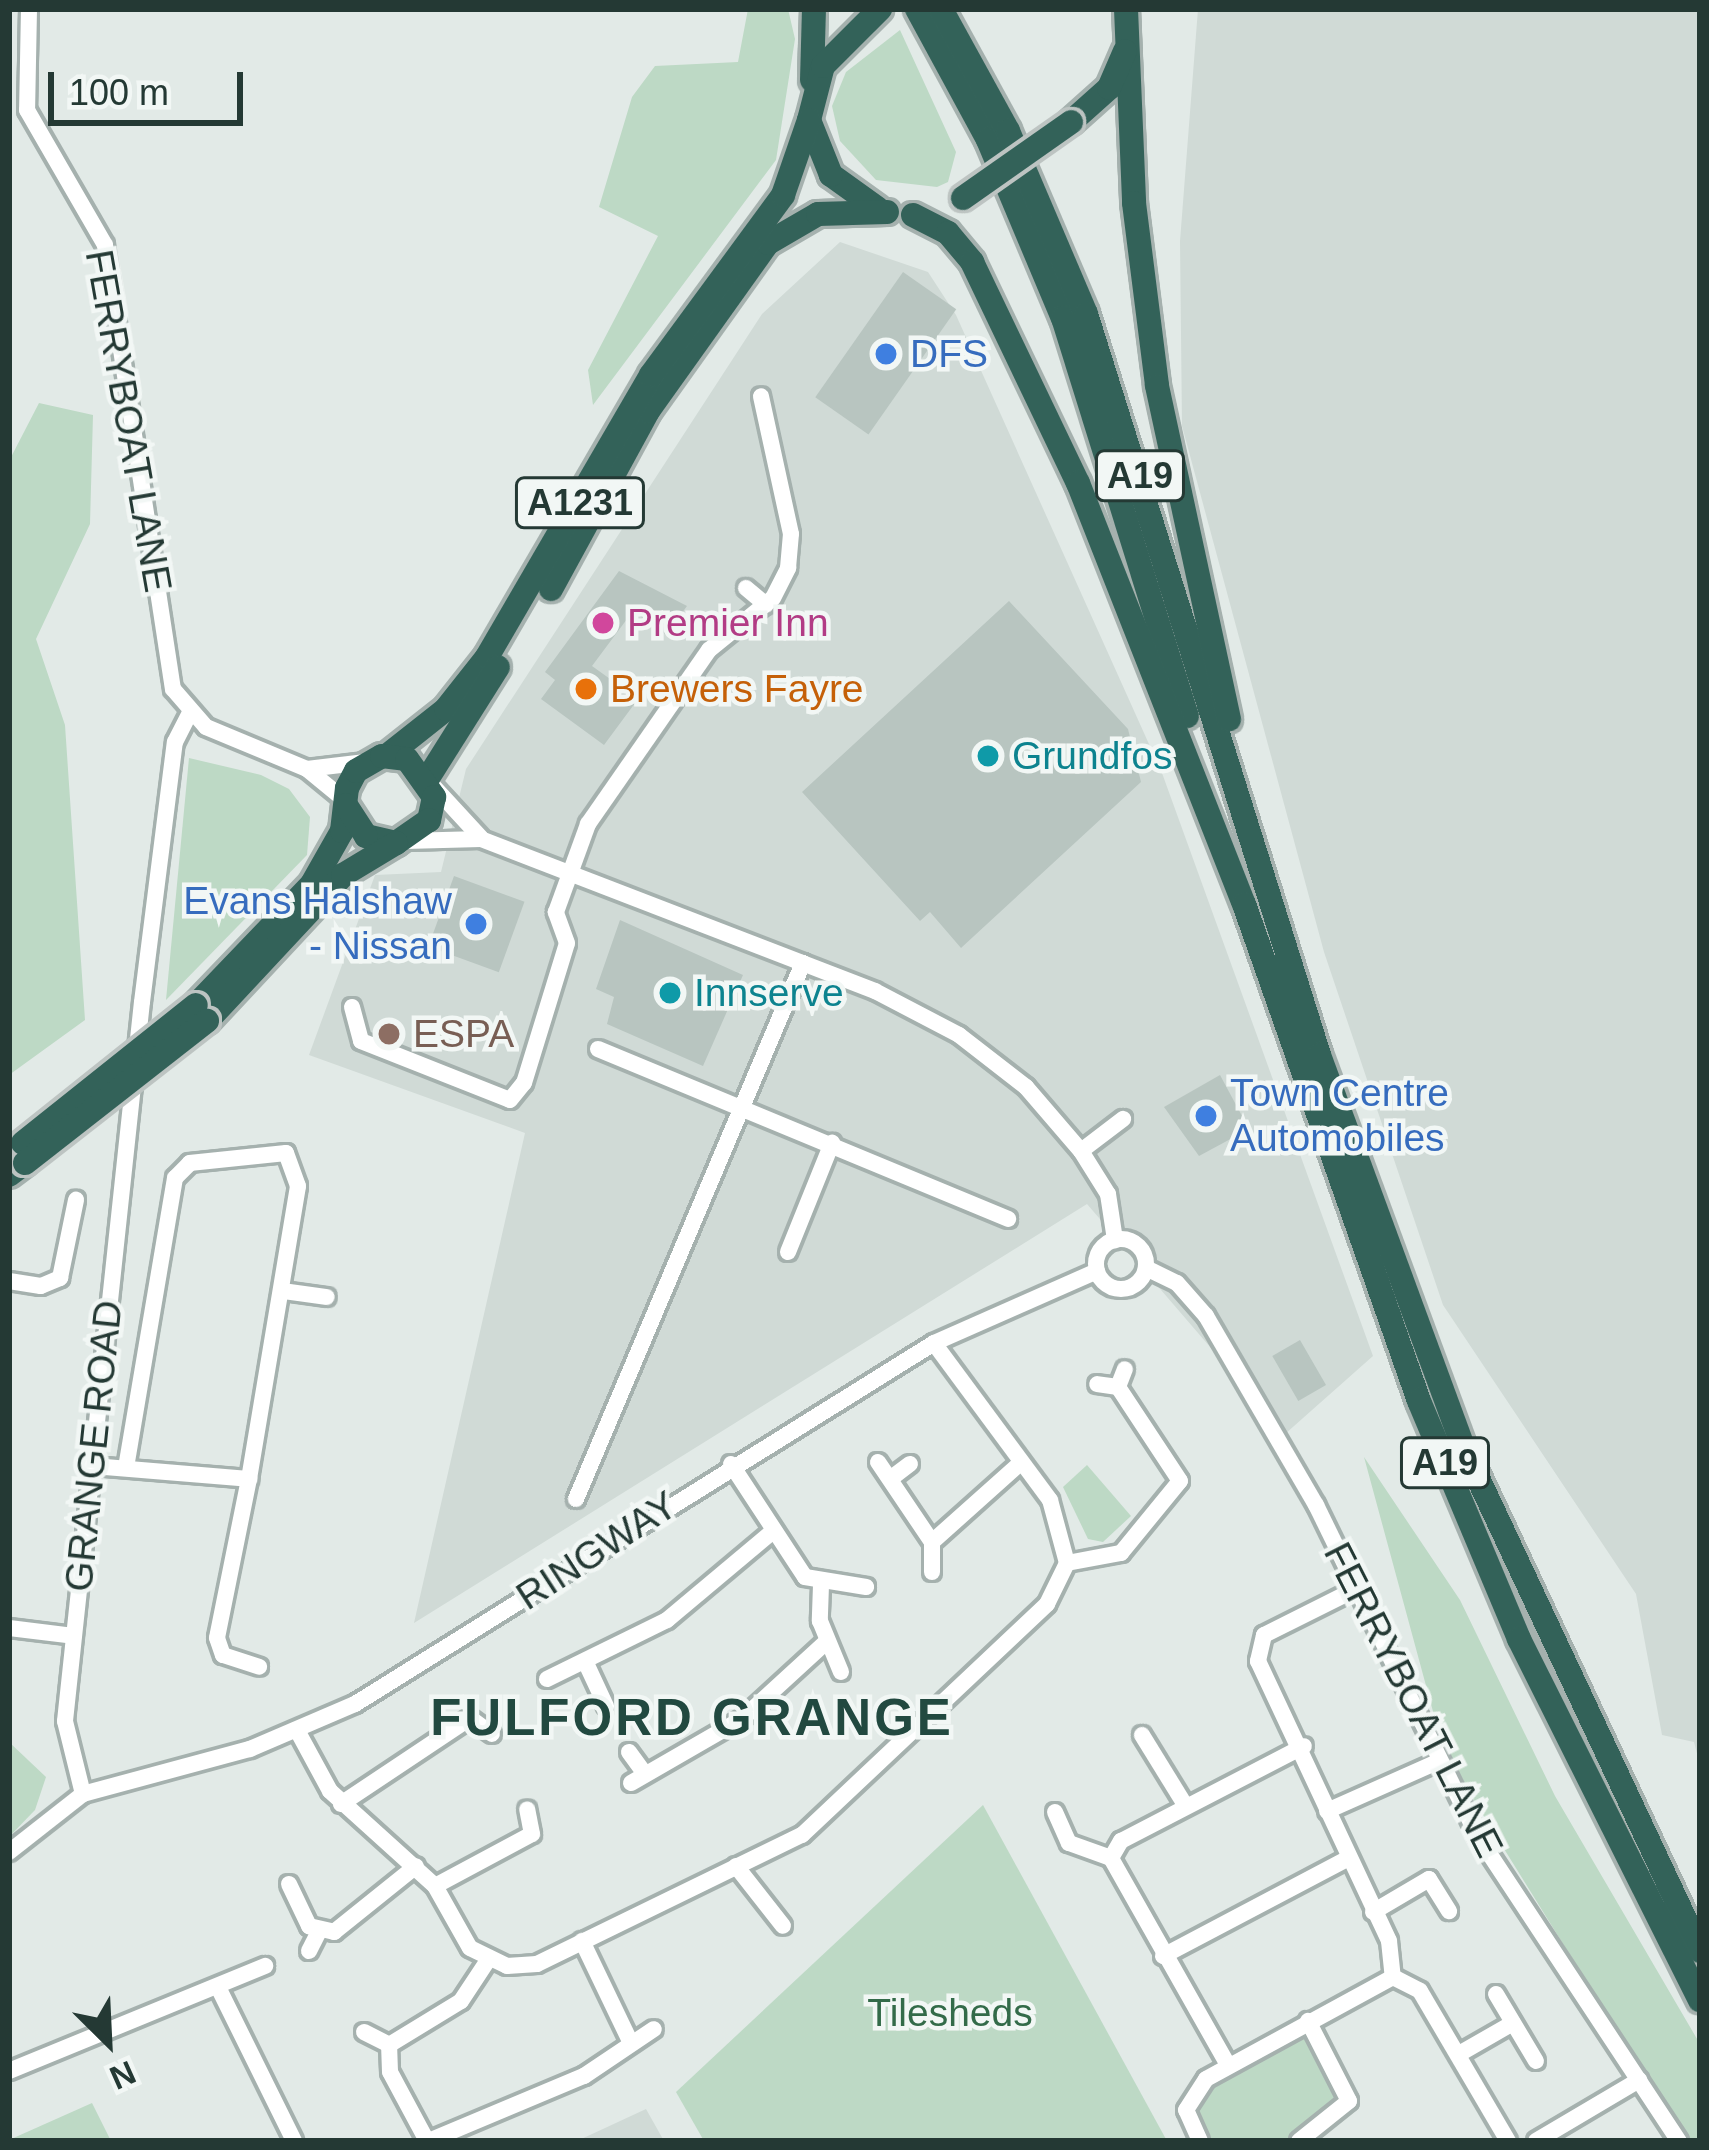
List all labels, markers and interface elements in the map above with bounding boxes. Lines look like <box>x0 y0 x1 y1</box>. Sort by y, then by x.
scale bar <box>54 48 249 122</box>
text: 100 m <box>69 72 169 113</box>
street label: FERRYBOAT LANE <box>75 246 181 596</box>
place label: DFS <box>910 331 988 377</box>
marker: DFS <box>873 341 899 367</box>
road number: A19 <box>1092 446 1188 506</box>
road number: A1231 <box>514 473 646 533</box>
place label: Premier Inn <box>627 600 829 646</box>
marker: Premier Inn <box>590 610 616 636</box>
place label: Brewers Fayre <box>610 666 864 712</box>
marker: Brewers Fayre <box>573 676 599 702</box>
place label: Grundfos <box>1012 733 1172 779</box>
marker: Grundfos <box>975 743 1001 769</box>
place label: Evans Halshaw - Nissan <box>183 879 452 970</box>
marker: Evans Halshaw - Nissan <box>463 911 489 937</box>
place label: Innserve <box>694 970 844 1016</box>
marker: Innserve <box>657 980 683 1006</box>
place label: ESPA <box>413 1011 514 1057</box>
marker: ESPA <box>376 1021 402 1047</box>
place label: Town Centre Automobiles <box>1230 1071 1449 1162</box>
marker: Town Centre Automobiles <box>1193 1103 1219 1129</box>
street label: GRANGE ROAD <box>55 1298 133 1594</box>
road number: A19 <box>1397 1433 1493 1493</box>
street label: RINGWAY <box>508 1482 686 1620</box>
street label: FERRYBOAT LANE <box>1313 1535 1513 1865</box>
district label: FULFORD GRANGE <box>430 1687 954 1749</box>
north arrow <box>48 1982 168 2102</box>
park label: Tilesheds <box>867 1990 1033 2036</box>
text: N <box>104 2054 141 2097</box>

